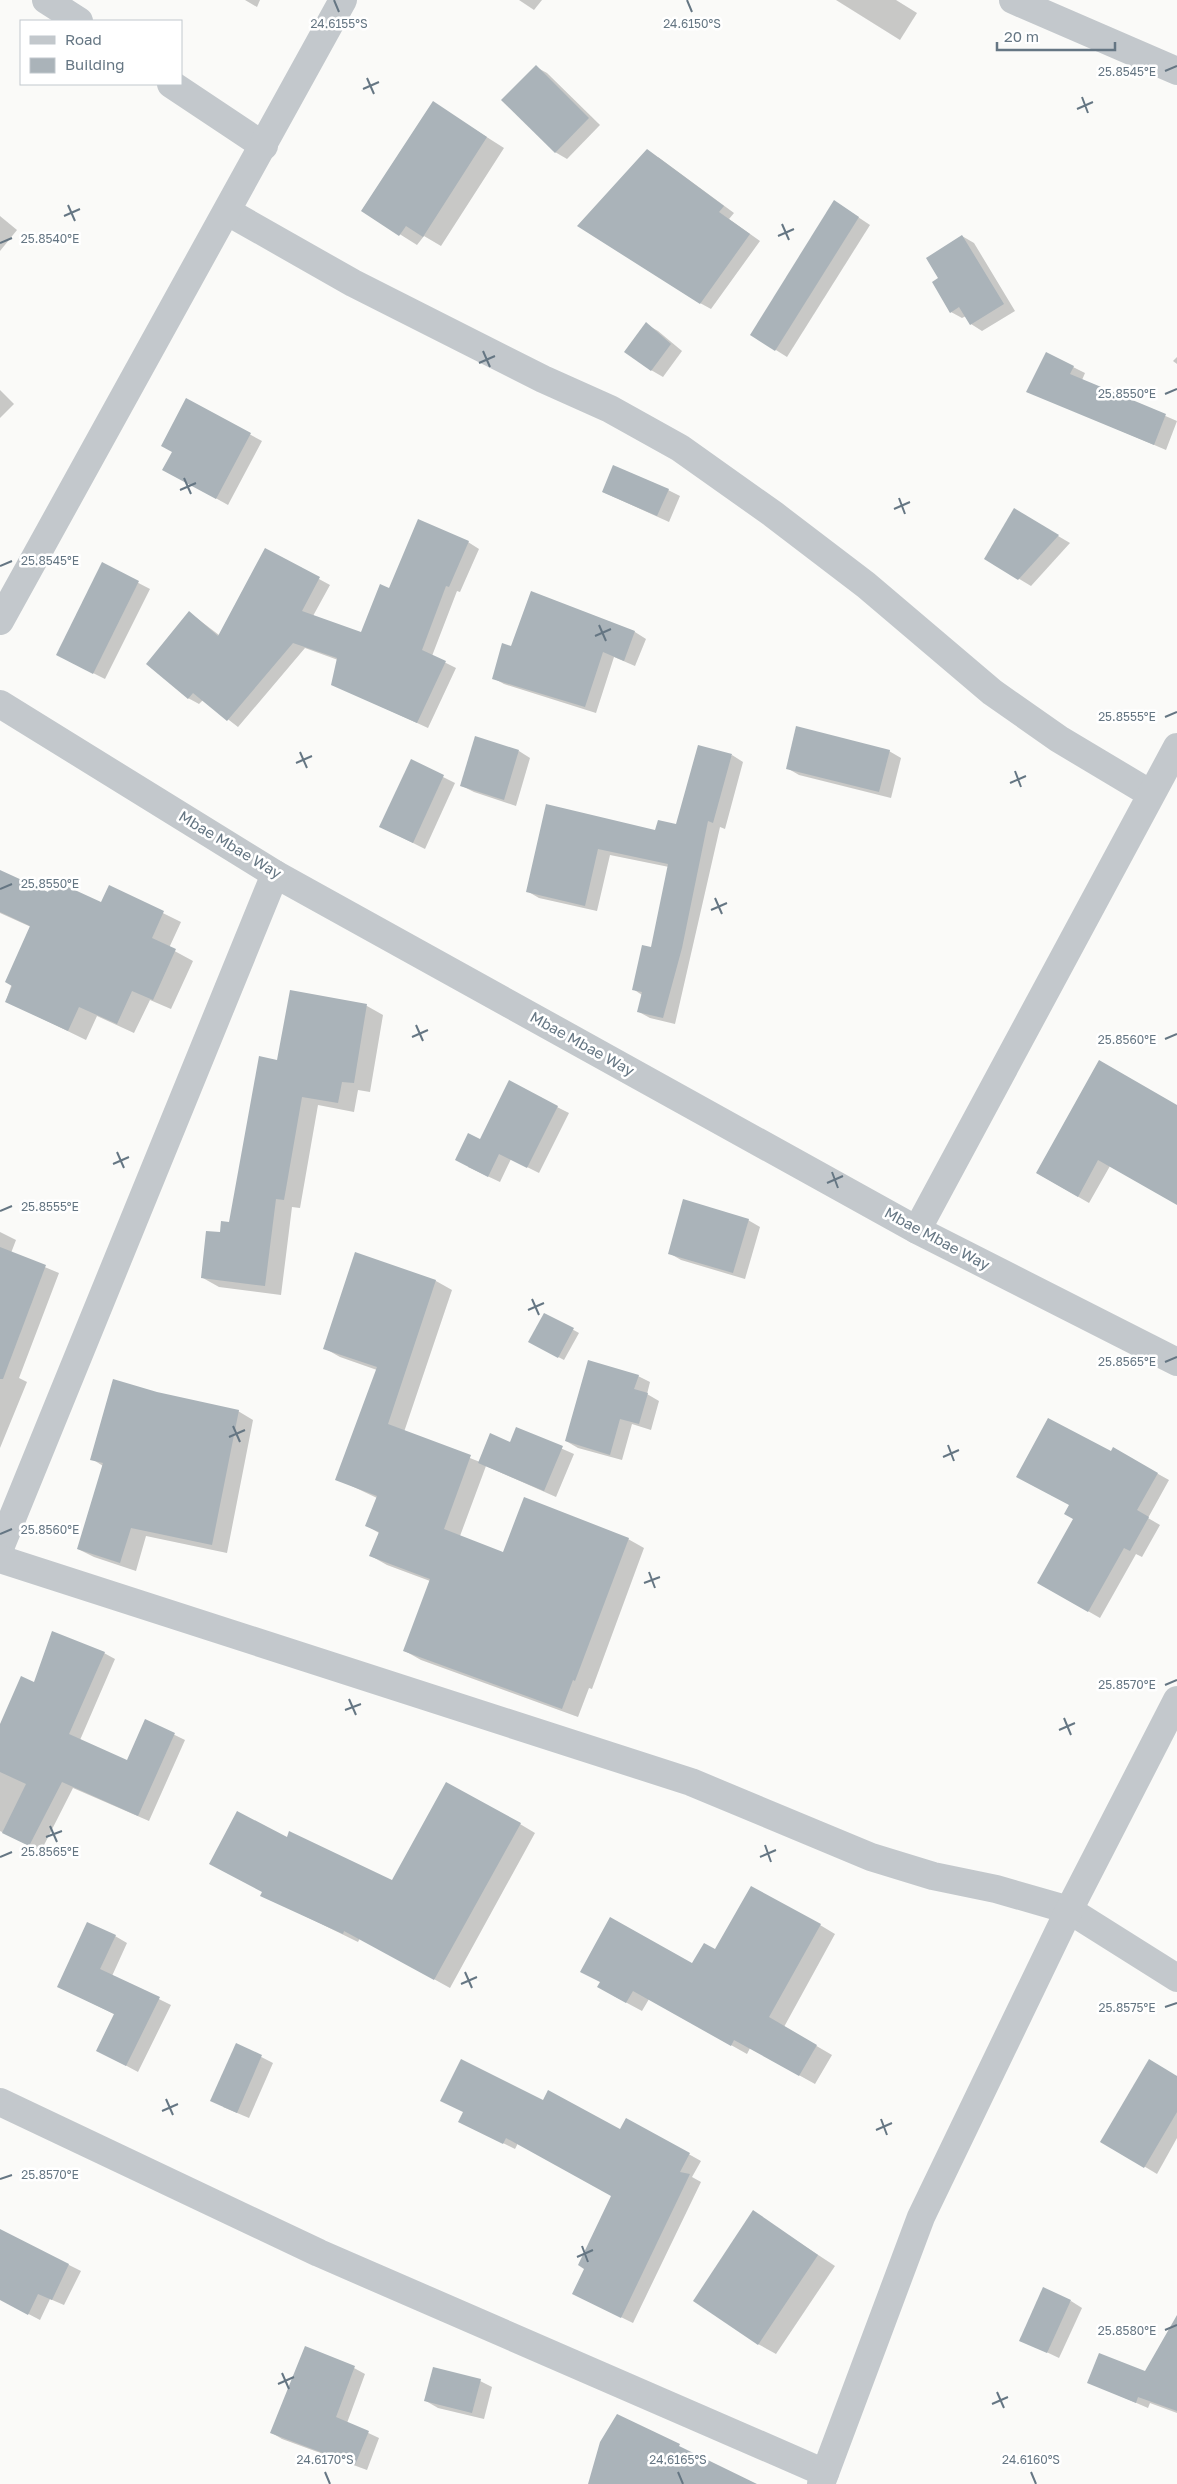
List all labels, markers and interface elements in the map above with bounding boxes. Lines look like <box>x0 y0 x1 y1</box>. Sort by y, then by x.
text: 24.6155°S <box>310 16 368 31</box>
text: 24.6150°S <box>663 16 721 31</box>
legend <box>20 20 182 85</box>
scale bar <box>997 20 1114 52</box>
text: 20 m <box>1004 27 1039 45</box>
text: Road <box>65 30 102 48</box>
text: Building <box>65 55 125 73</box>
text: 25.8545°E <box>1098 64 1156 79</box>
text: 25.8540°E <box>21 231 79 246</box>
text: 25.8550°E <box>1098 386 1156 401</box>
text: 25.8545°E <box>21 553 79 568</box>
text: 25.8555°E <box>1098 709 1156 724</box>
street label: Mbae Mbae Way <box>176 806 286 882</box>
text: 25.8550°E <box>21 876 79 891</box>
street label: Mbae Mbae Way <box>527 1007 638 1080</box>
text: 25.8560°E <box>1098 1032 1156 1047</box>
text: 25.8555°E <box>21 1199 79 1214</box>
street label: Mbae Mbae Way <box>882 1203 994 1274</box>
text: 25.8565°E <box>1098 1354 1156 1369</box>
text: 25.8560°E <box>21 1522 79 1537</box>
text: 25.8570°E <box>1098 1677 1156 1692</box>
text: 25.8565°E <box>21 1844 79 1859</box>
text: 25.8575°E <box>1098 2000 1156 2015</box>
text: 25.8570°E <box>21 2167 79 2182</box>
text: 25.8580°E <box>1098 2323 1156 2338</box>
text: 24.6170°S <box>296 2452 354 2467</box>
text: 24.6165°S <box>649 2452 707 2467</box>
text: 24.6160°S <box>1002 2452 1060 2467</box>

